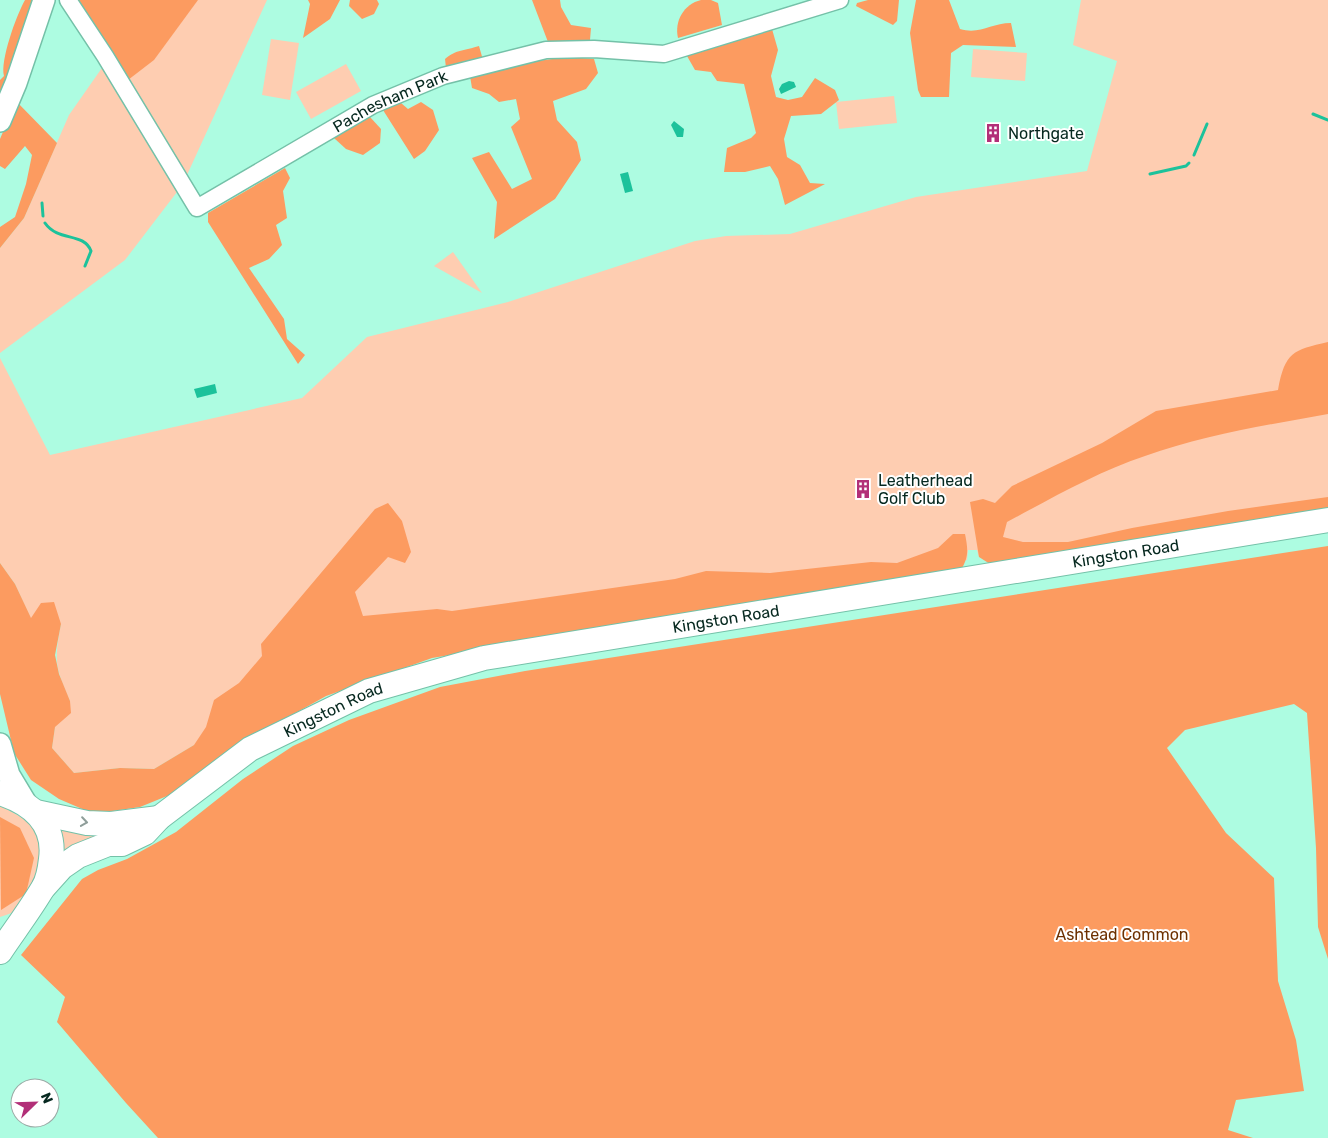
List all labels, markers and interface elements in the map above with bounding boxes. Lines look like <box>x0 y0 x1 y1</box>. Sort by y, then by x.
street label: Pachesham Park <box>330 66 451 136</box>
building icon: Northgate <box>982 122 1004 144</box>
place label: Northgate <box>1008 124 1084 143</box>
place label: Leatherhead Golf Club <box>878 471 973 508</box>
building icon: Leatherhead Golf Club <box>852 478 874 500</box>
street label: Kingston Road <box>1071 536 1180 572</box>
street label: Kingston Road <box>671 601 781 637</box>
street label: Kingston Road <box>280 679 385 741</box>
one-way arrow <box>80 816 88 827</box>
park label: Ashtead Common <box>1055 925 1189 944</box>
north arrow <box>10 1078 60 1128</box>
text: N <box>37 1090 56 1106</box>

